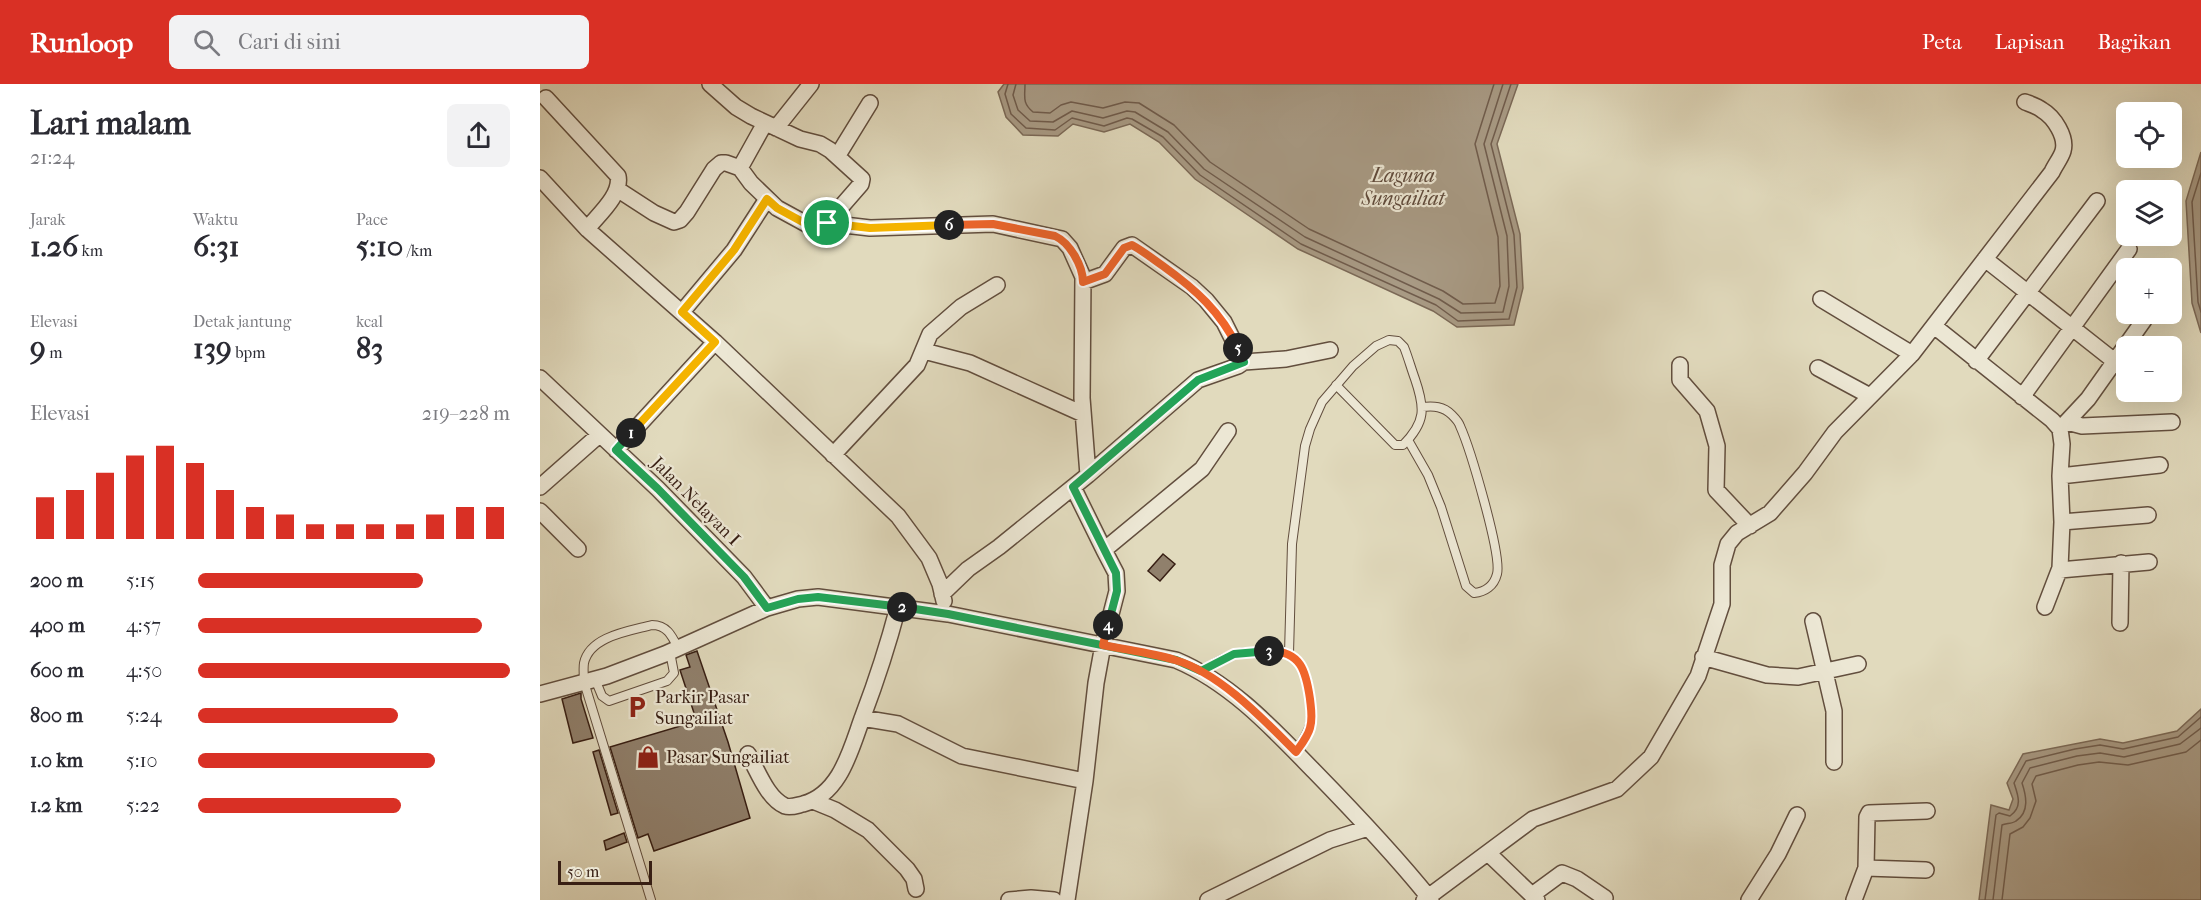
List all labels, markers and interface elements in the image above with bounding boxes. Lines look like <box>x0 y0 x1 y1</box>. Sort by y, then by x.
search box <box>169 15 589 69</box>
text: Runloop <box>30 26 133 59</box>
icon: search <box>190 26 223 59</box>
text: Cari di sini <box>238 29 341 55</box>
text: Peta <box>1922 30 1962 54</box>
text: Lapisan <box>1995 30 2064 54</box>
text: Bagikan <box>2097 30 2171 54</box>
map controls <box>2116 102 2182 402</box>
button: locate <box>2116 102 2182 168</box>
text: Lari malam <box>30 104 191 143</box>
button: share <box>447 104 510 167</box>
text: 21:24 <box>30 146 74 169</box>
water label: Laguna Sungailiat <box>1361 164 1446 210</box>
button: layers <box>2116 180 2182 246</box>
pin <box>801 197 852 248</box>
icon: arrive <box>810 206 843 239</box>
text: Jarak <box>30 210 66 229</box>
text: Waktu <box>193 210 238 229</box>
text: Pace <box>356 210 388 229</box>
pin: 6 <box>934 210 964 240</box>
text: 6 <box>945 215 953 234</box>
text: 1.26 <box>30 229 78 264</box>
text: 6:31 <box>193 229 240 264</box>
text: 5:10 <box>356 229 403 264</box>
text: km <box>78 241 103 260</box>
text: /km <box>403 241 432 260</box>
button: + <box>2116 258 2182 324</box>
text: Elevasi <box>30 312 78 331</box>
text: Detak jantung <box>193 312 291 331</box>
text: kcal <box>356 312 383 331</box>
text: 9 <box>30 331 46 366</box>
text: 139 <box>193 331 232 366</box>
text: 83 <box>356 331 383 366</box>
pin: 5 <box>1223 333 1253 363</box>
button: − <box>2116 336 2182 402</box>
text: 5 <box>1235 338 1241 357</box>
text: m <box>46 343 62 362</box>
text: bpm <box>232 343 265 362</box>
text: Elevasi <box>30 402 90 425</box>
text: 219–228 m <box>422 402 510 425</box>
pin: 1 <box>616 418 646 448</box>
text: 1 <box>628 423 634 442</box>
street label: Jalan Nelayan I <box>646 451 744 550</box>
text: 200 m <box>30 569 83 592</box>
text: 5:15 <box>126 569 155 592</box>
pin: 2 <box>887 592 917 622</box>
text: 2 <box>898 597 906 616</box>
pin: 4 <box>1093 610 1123 640</box>
text: 400 m <box>30 614 85 637</box>
text: 4:57 <box>126 614 161 637</box>
text: 4 <box>1103 615 1113 634</box>
pin: 3 <box>1254 636 1284 666</box>
text: 3 <box>1266 641 1272 660</box>
text: 600 m <box>30 659 84 682</box>
text: 4:50 <box>126 659 162 682</box>
place label: Parkir Pasar Sungailiat <box>655 687 750 729</box>
parking icon: Parkir Pasar Sungailiat <box>624 694 650 720</box>
text: 800 m <box>30 704 83 727</box>
text: 5:24 <box>126 704 162 727</box>
shop icon: Pasar Sungailiat <box>635 744 661 770</box>
place label: Pasar Sungailiat <box>666 747 790 768</box>
text: 1.0 km <box>30 749 83 772</box>
text: 5:10 <box>126 749 158 772</box>
text: 1.2 km <box>30 794 83 817</box>
text: 5:22 <box>126 794 160 817</box>
scale bar <box>558 858 652 886</box>
text: 50 m <box>567 862 599 881</box>

